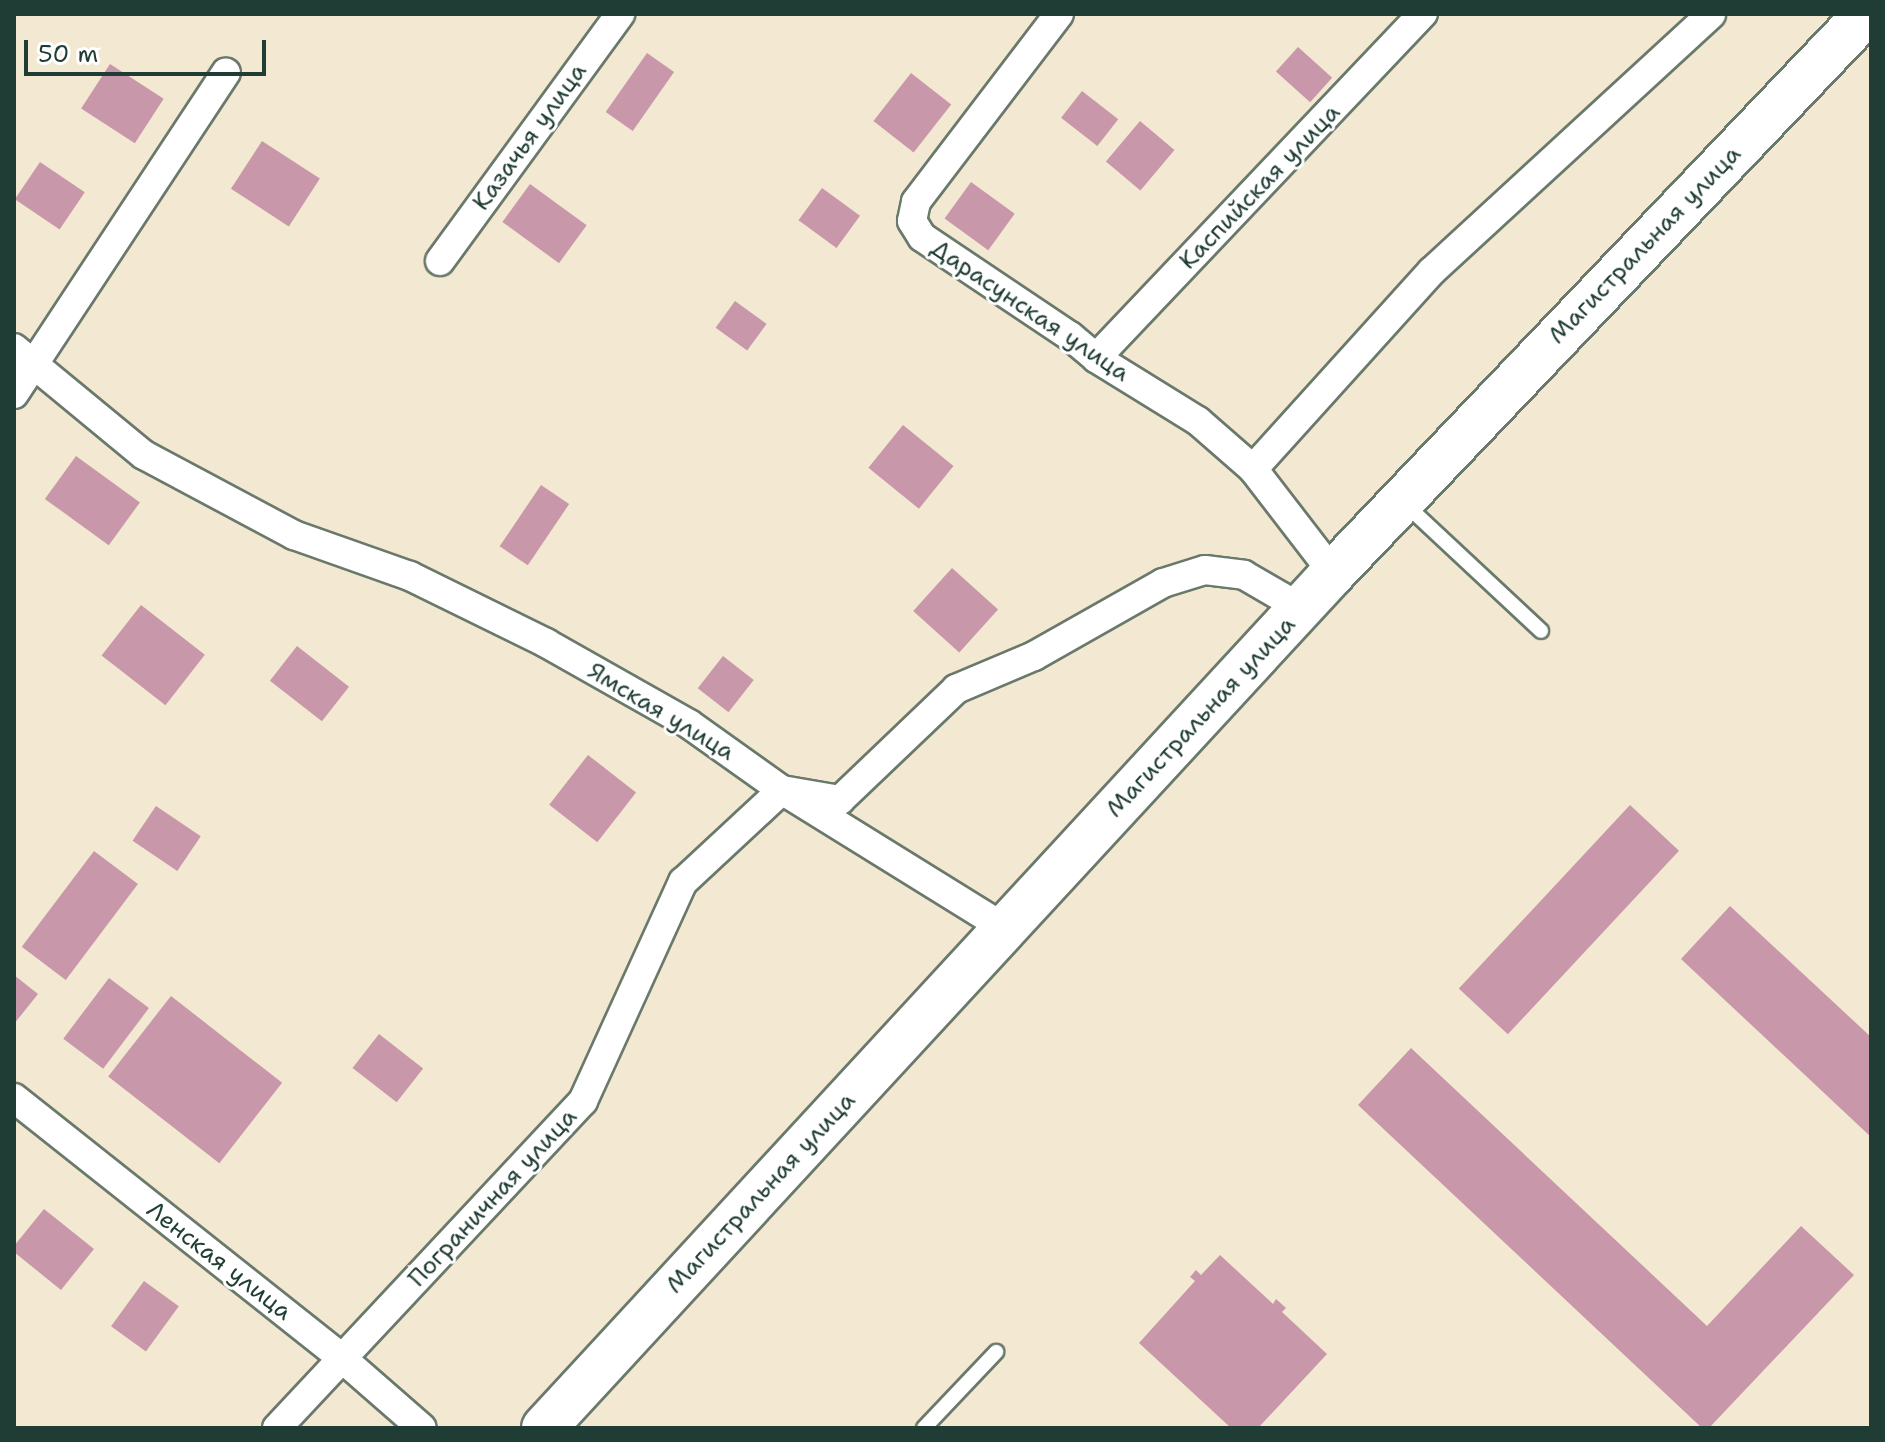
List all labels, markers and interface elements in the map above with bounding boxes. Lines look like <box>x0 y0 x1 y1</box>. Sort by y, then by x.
scale bar <box>28 24 270 74</box>
text: 50 m <box>38 38 98 70</box>
street label: Казачья улица <box>467 58 593 216</box>
street label: Каспийская улица <box>1174 98 1346 276</box>
street label: Магистральная улица <box>1543 140 1747 350</box>
street label: Дарасунская улица <box>925 234 1135 388</box>
street label: Магистральная улица <box>1100 611 1302 823</box>
street label: Ямская улица <box>582 657 740 767</box>
street label: Магистральная улица <box>660 1087 862 1299</box>
street label: Пограничная улица <box>403 1103 583 1293</box>
street label: Ленская улица <box>141 1195 297 1327</box>

